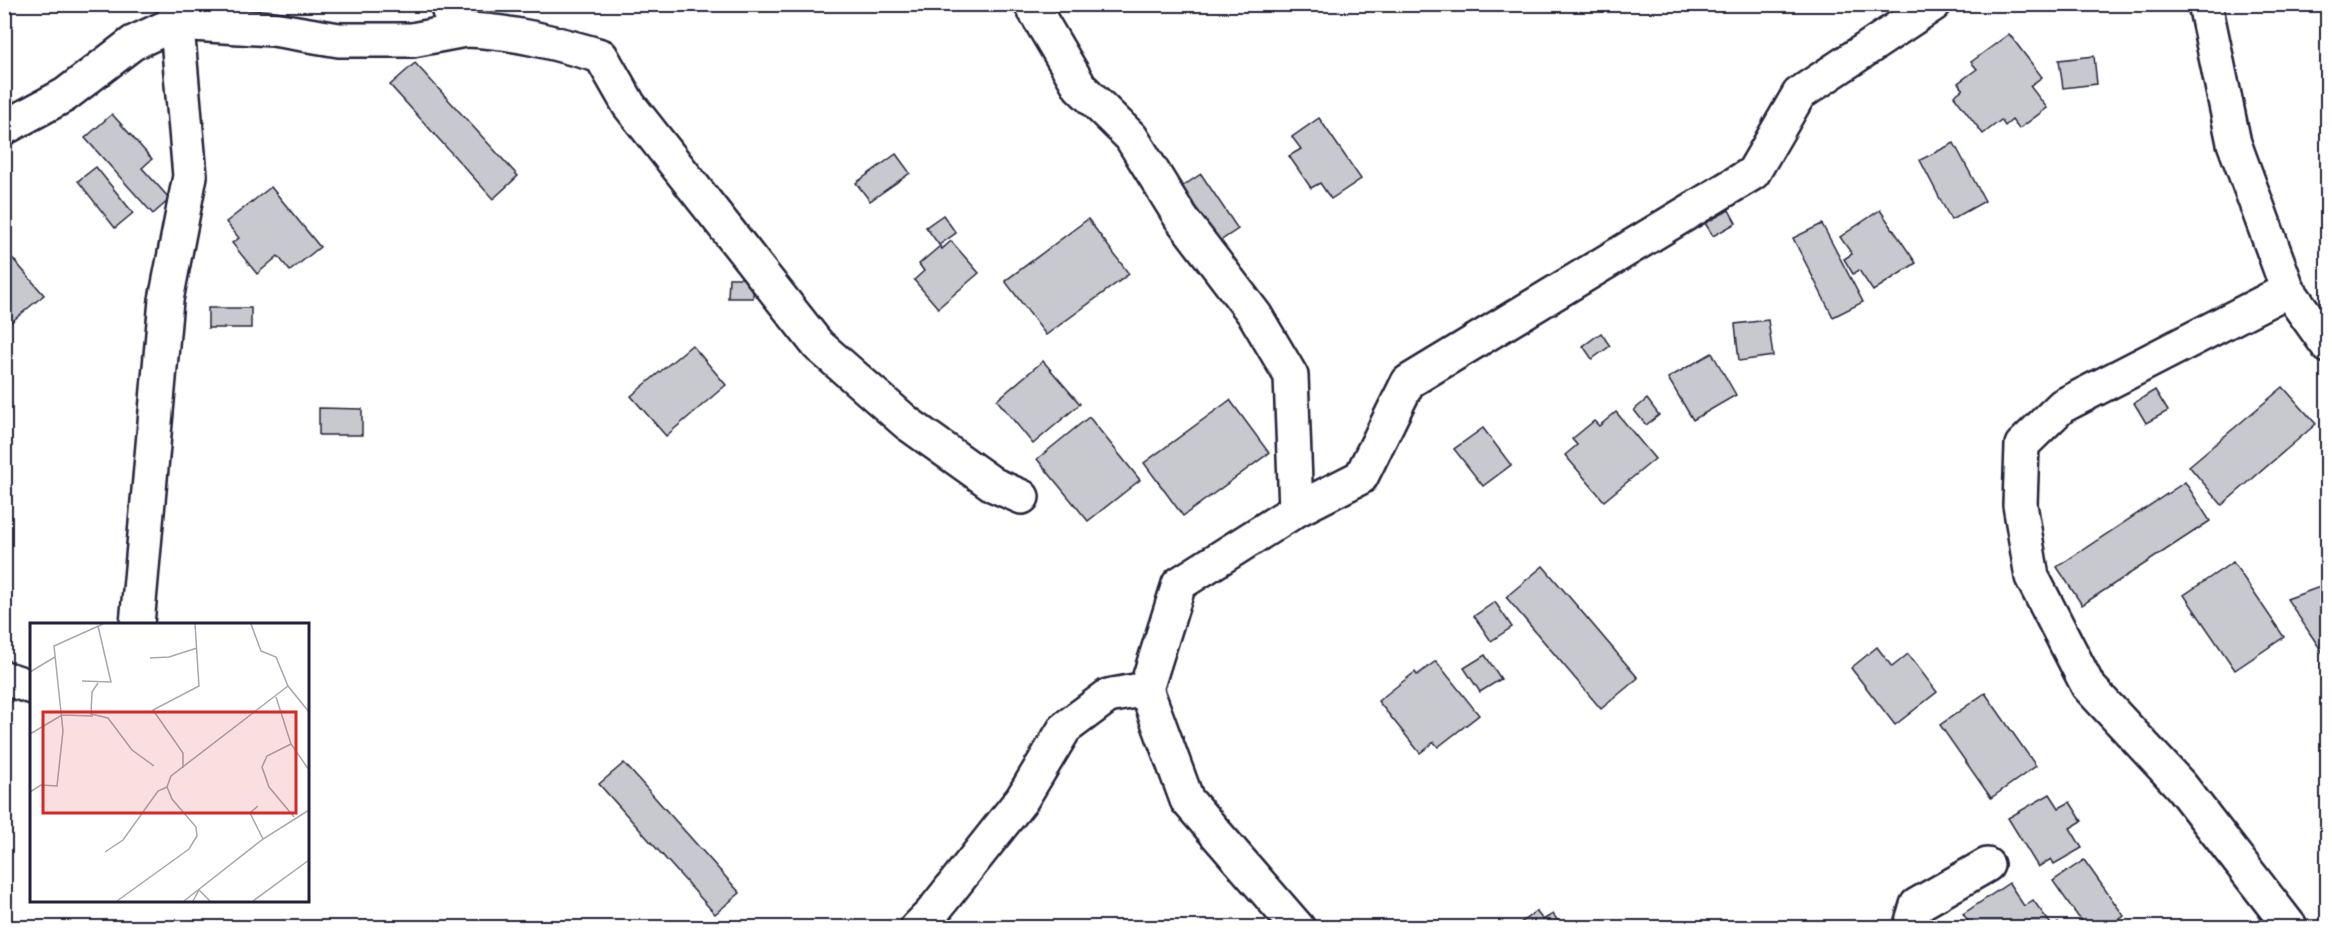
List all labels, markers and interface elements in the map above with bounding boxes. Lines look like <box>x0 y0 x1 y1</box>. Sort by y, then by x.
inset map <box>30 623 309 902</box>

